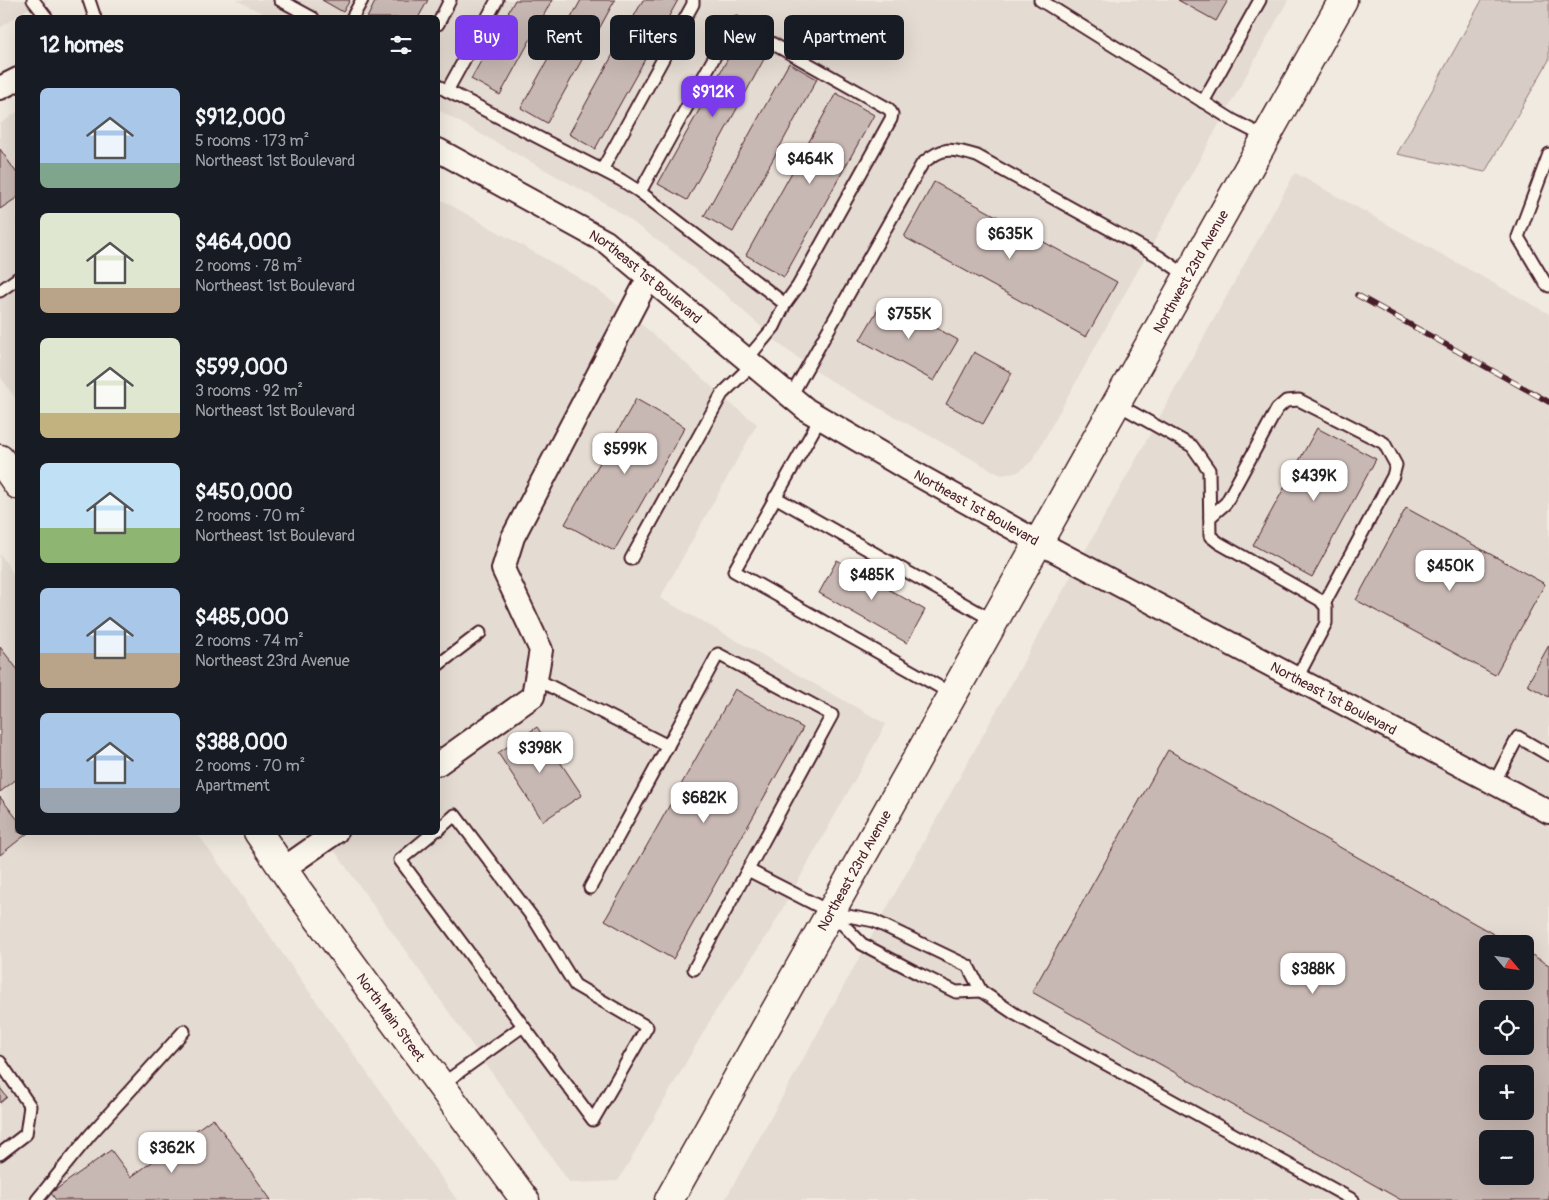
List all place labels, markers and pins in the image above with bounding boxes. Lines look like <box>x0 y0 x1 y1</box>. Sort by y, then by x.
pin: $912K <box>678 76 748 118</box>
pin: $464K <box>775 142 845 185</box>
pin: $635K <box>975 218 1045 260</box>
pin: $755K <box>874 298 944 340</box>
pin: $599K <box>590 432 660 475</box>
pin: $439K <box>1279 460 1349 502</box>
pin: $450K <box>1415 550 1485 592</box>
pin: $485K <box>837 558 907 601</box>
pin: $398K <box>505 732 575 774</box>
pin: $682K <box>669 782 739 824</box>
pin: $388K <box>1278 952 1348 995</box>
pin: $362K <box>137 1132 207 1174</box>

